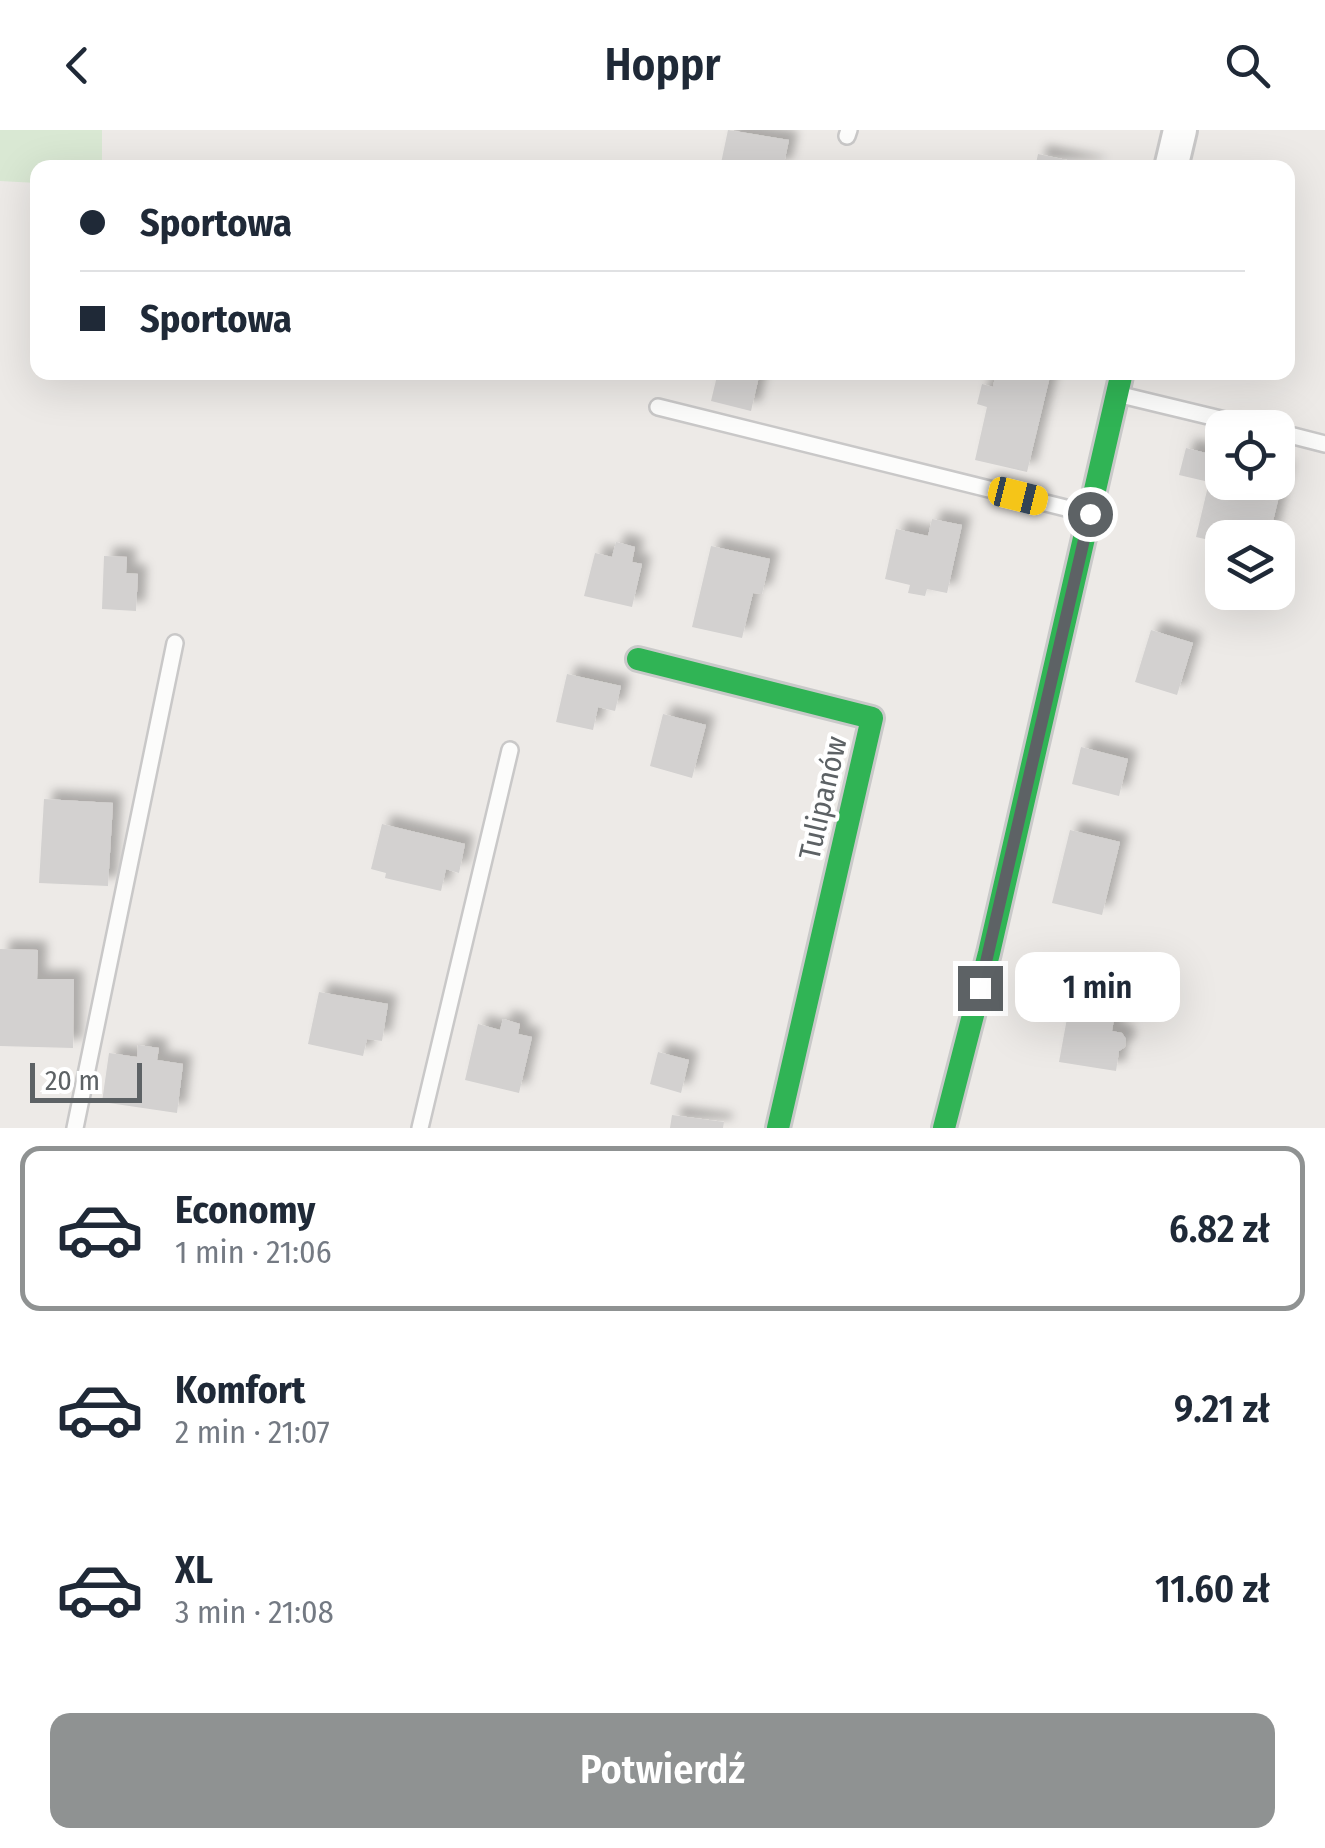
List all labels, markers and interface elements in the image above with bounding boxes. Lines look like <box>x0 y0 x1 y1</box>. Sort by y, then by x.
icon: back <box>50 38 105 93</box>
text: Hoppr <box>604 38 721 92</box>
icon: search <box>1220 38 1275 93</box>
text: Sportowa <box>140 200 292 246</box>
text: Sportowa <box>140 296 292 342</box>
map controls <box>1205 410 1295 610</box>
button: locate <box>1205 410 1295 500</box>
car <box>985 474 1051 518</box>
route start <box>1068 492 1113 537</box>
button: layers <box>1205 520 1295 610</box>
street label: Tulipanów <box>791 732 855 863</box>
callout: 1 min <box>1015 953 1180 1023</box>
route end <box>958 966 1003 1011</box>
text: 1 min <box>1063 968 1132 1006</box>
scale bar <box>30 1058 142 1103</box>
text: 20 m <box>45 1064 100 1097</box>
icon: car <box>55 1184 145 1274</box>
text: Economy <box>175 1187 315 1233</box>
text: 6.82 zł <box>1169 1206 1270 1252</box>
text: 1 min · 21:06 <box>175 1233 332 1271</box>
icon: car <box>55 1364 145 1454</box>
text: Komfort <box>175 1367 305 1413</box>
text: 9.21 zł <box>1174 1386 1270 1432</box>
text: 2 min · 21:07 <box>175 1413 330 1451</box>
icon: car <box>55 1544 145 1634</box>
text: XL <box>175 1547 213 1593</box>
text: 11.60 zł <box>1155 1566 1270 1612</box>
text: 3 min · 21:08 <box>175 1593 334 1631</box>
button: Potwierdź <box>50 1713 1275 1828</box>

